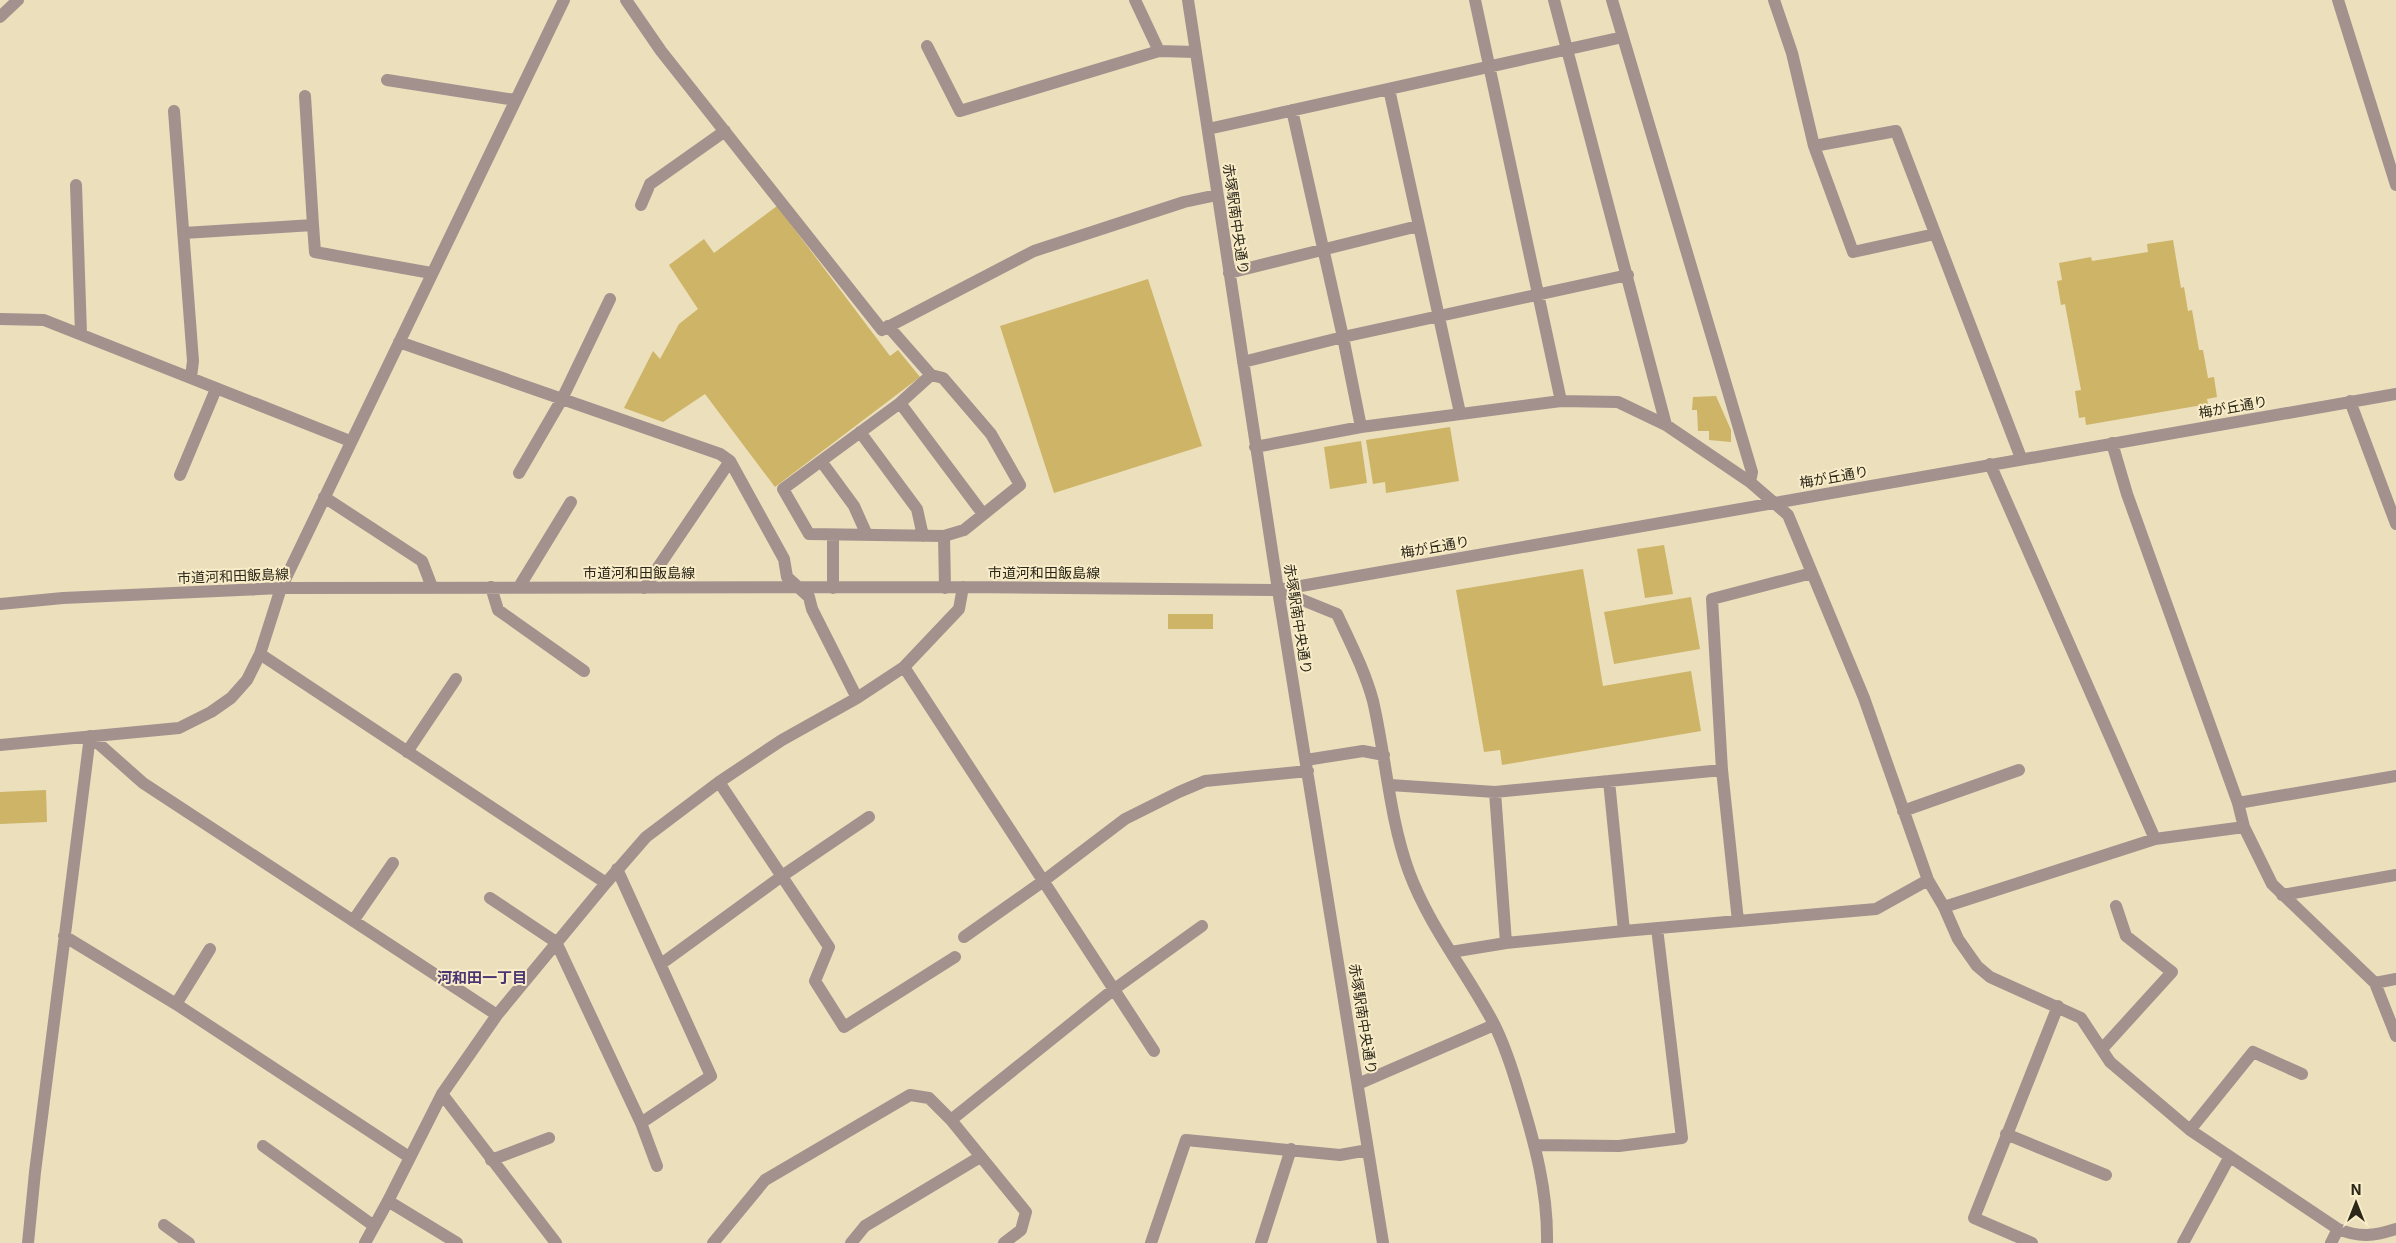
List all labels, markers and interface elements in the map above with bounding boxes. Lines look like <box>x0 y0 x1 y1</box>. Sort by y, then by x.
street label: 赤塚駅南中央通り <box>1220 162 1253 276</box>
street label: 梅が丘通り <box>2197 392 2269 421</box>
street label: 梅が丘通り <box>1798 462 1870 491</box>
street label: 梅が丘通り <box>1399 532 1471 561</box>
street label: 赤塚駅南中央通り <box>1281 562 1316 676</box>
street label: 市道河和田飯島線 <box>583 564 695 581</box>
street label: 市道河和田飯島線 <box>988 564 1100 581</box>
street label: 市道河和田飯島線 <box>177 565 289 586</box>
street label: 赤塚駅南中央通り <box>1346 962 1381 1076</box>
district label: 河和田一丁目 <box>437 968 527 987</box>
north arrow <box>2331 1178 2381 1228</box>
text: N <box>2351 1181 2361 1198</box>

